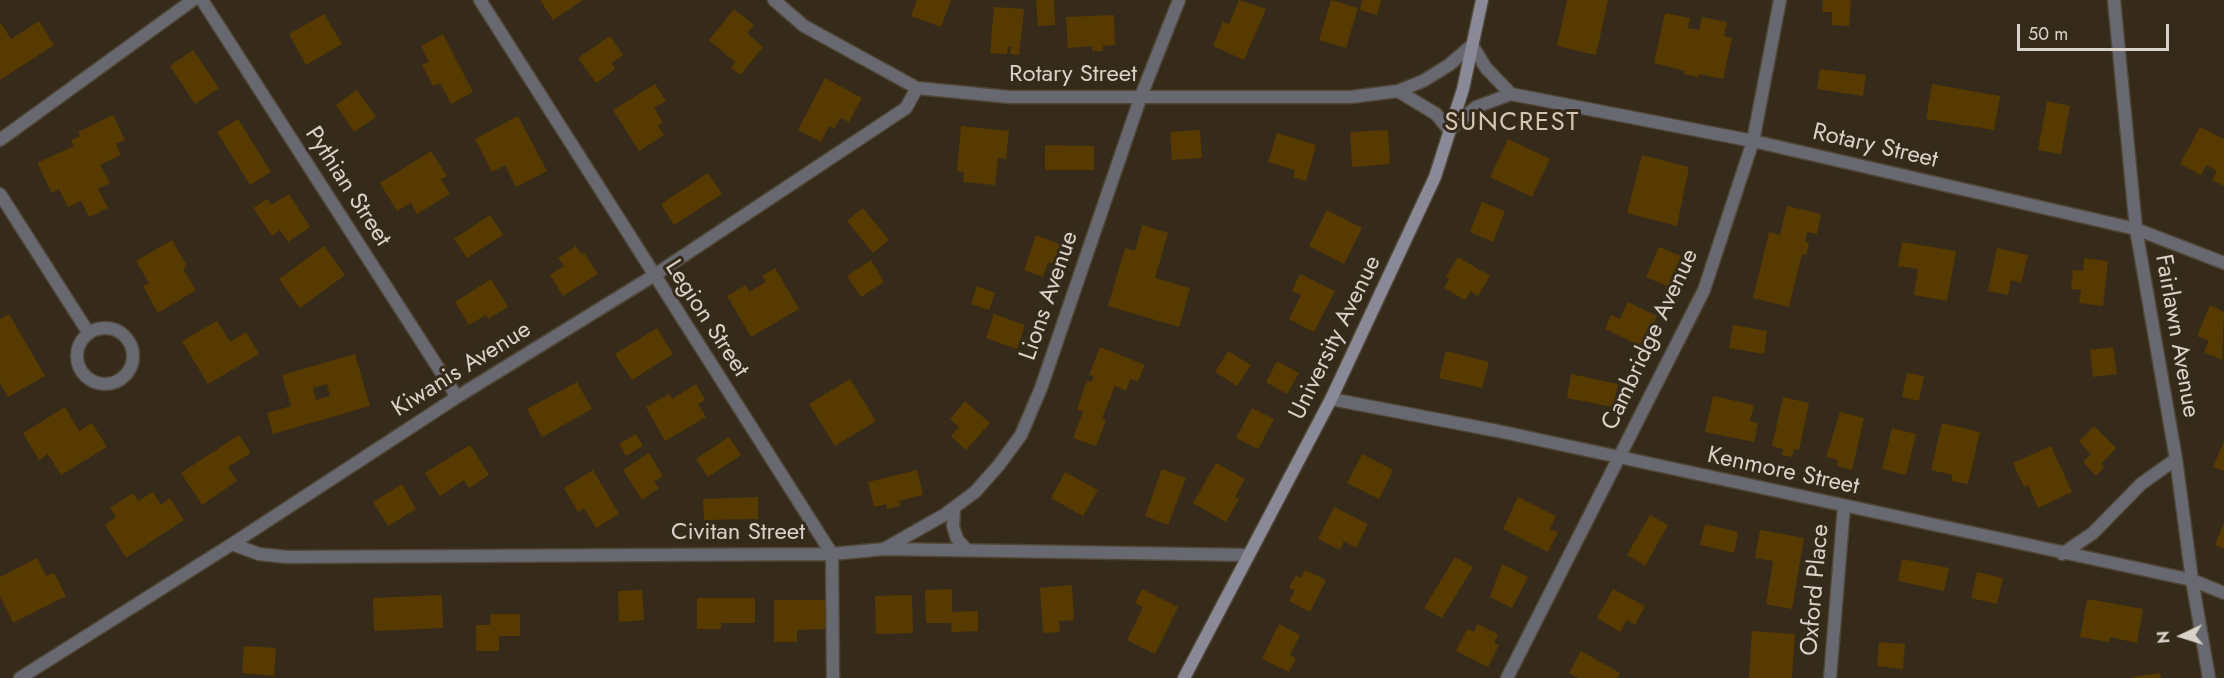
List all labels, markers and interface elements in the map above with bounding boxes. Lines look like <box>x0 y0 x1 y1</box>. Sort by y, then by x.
scale bar <box>2020 12 2172 50</box>
text: 50 m <box>2028 21 2068 47</box>
street label: Rotary Street <box>1009 61 1137 89</box>
district label: SUNCREST <box>1444 108 1580 140</box>
street label: Rotary Street <box>1809 119 1941 175</box>
street label: Pythian Street <box>298 122 396 252</box>
street label: Lions Avenue <box>1015 228 1085 364</box>
street label: Cambridge Avenue <box>1596 245 1706 435</box>
street label: University Avenue <box>1284 251 1388 425</box>
street label: Fairlawn Avenue <box>2147 252 2205 420</box>
street label: Legion Street <box>658 255 754 383</box>
street label: Kiwanis Avenue <box>387 316 537 424</box>
street label: Kenmore Street <box>1705 442 1861 502</box>
street label: Civitan Street <box>671 519 805 547</box>
street label: Oxford Place <box>1796 523 1836 657</box>
north arrow <box>2152 606 2212 666</box>
text: N <box>2152 630 2175 644</box>

